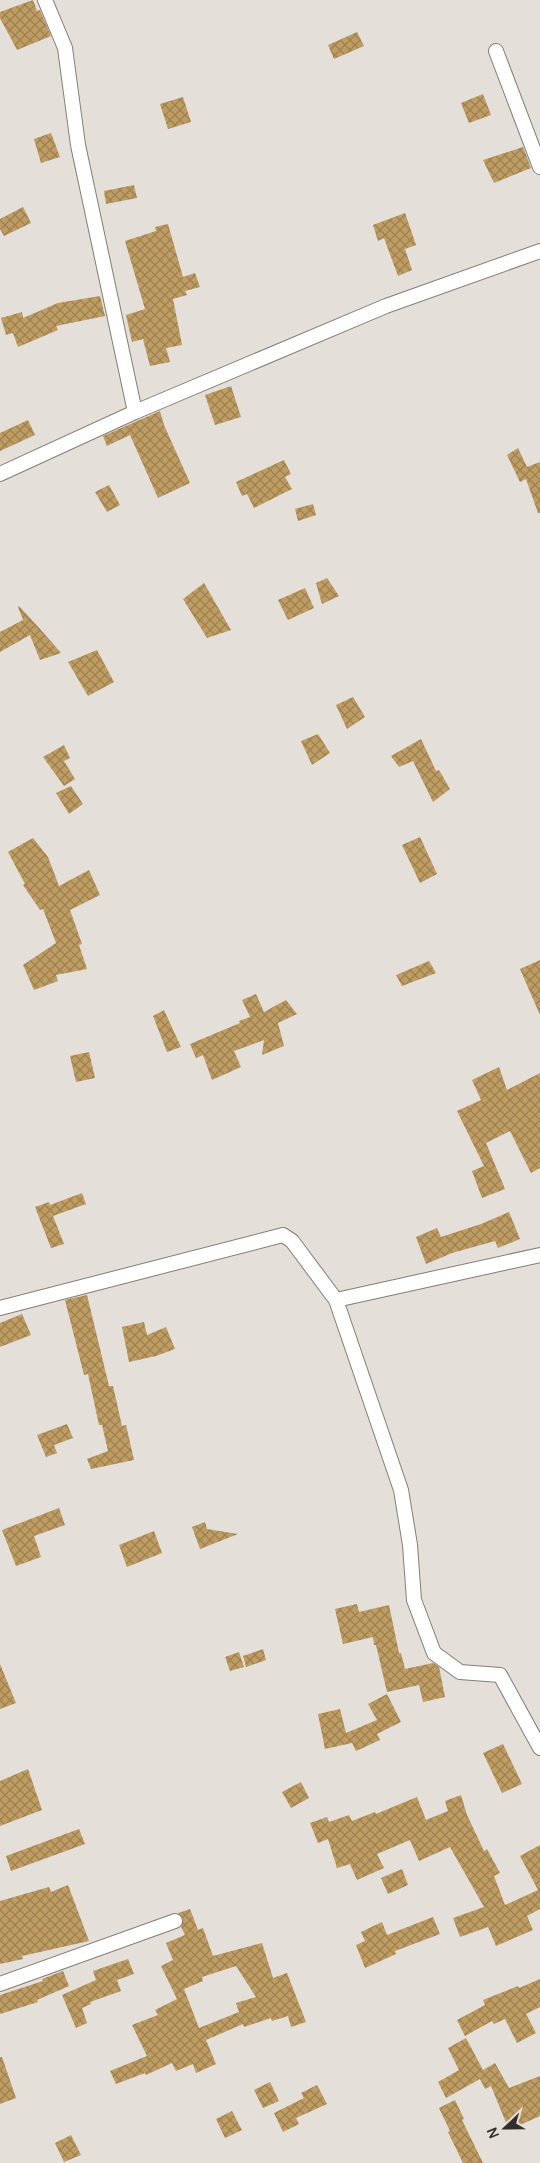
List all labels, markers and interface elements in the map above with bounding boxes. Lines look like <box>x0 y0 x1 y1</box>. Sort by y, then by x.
north arrow <box>480 2103 530 2153</box>
text: N <box>482 2125 503 2141</box>

